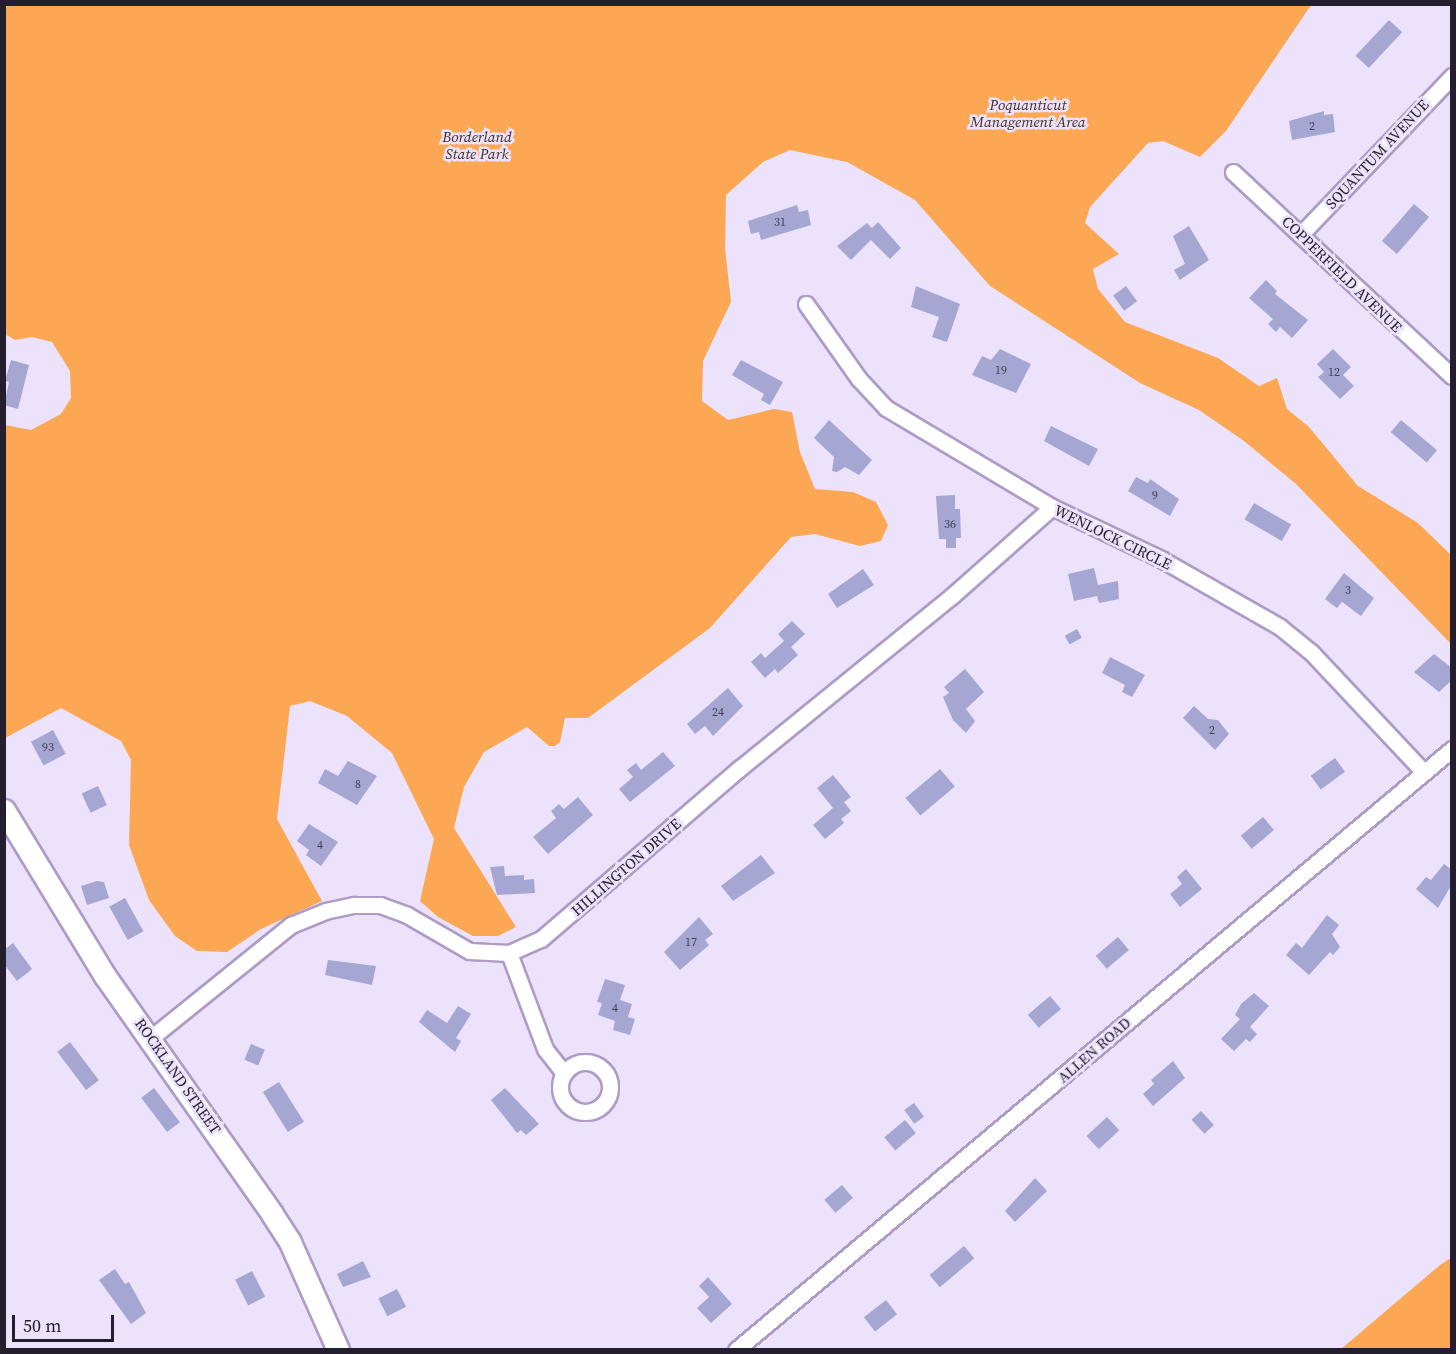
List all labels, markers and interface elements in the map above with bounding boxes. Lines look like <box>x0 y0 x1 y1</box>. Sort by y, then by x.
park label: Poquanticut Management Area <box>970 95 1086 130</box>
street label: SQUANTUM AVENUE <box>1322 96 1432 212</box>
house number: 2 <box>1309 120 1315 134</box>
park label: Borderland State Park <box>442 127 512 162</box>
street label: COPPERFIELD AVENUE <box>1278 212 1406 336</box>
house number: 31 <box>774 216 786 230</box>
house number: 19 <box>995 364 1007 378</box>
house number: 12 <box>1328 366 1340 380</box>
house number: 9 <box>1152 489 1158 503</box>
street label: WENLOCK CIRCLE <box>1051 501 1175 573</box>
house number: 36 <box>944 518 956 532</box>
house number: 3 <box>1345 584 1351 598</box>
house number: 24 <box>712 706 724 720</box>
house number: 2 <box>1209 724 1215 738</box>
house number: 93 <box>42 741 54 755</box>
house number: 8 <box>355 778 361 792</box>
street label: HILLINGTON DRIVE <box>567 814 685 920</box>
house number: 4 <box>317 839 323 853</box>
house number: 17 <box>685 936 697 950</box>
house number: 4 <box>612 1002 618 1016</box>
street label: ALLEN ROAD <box>1054 1013 1134 1087</box>
street label: ROCKLAND STREET <box>131 1015 225 1137</box>
scale bar <box>15 1303 117 1341</box>
text: 50 m <box>23 1313 61 1338</box>

